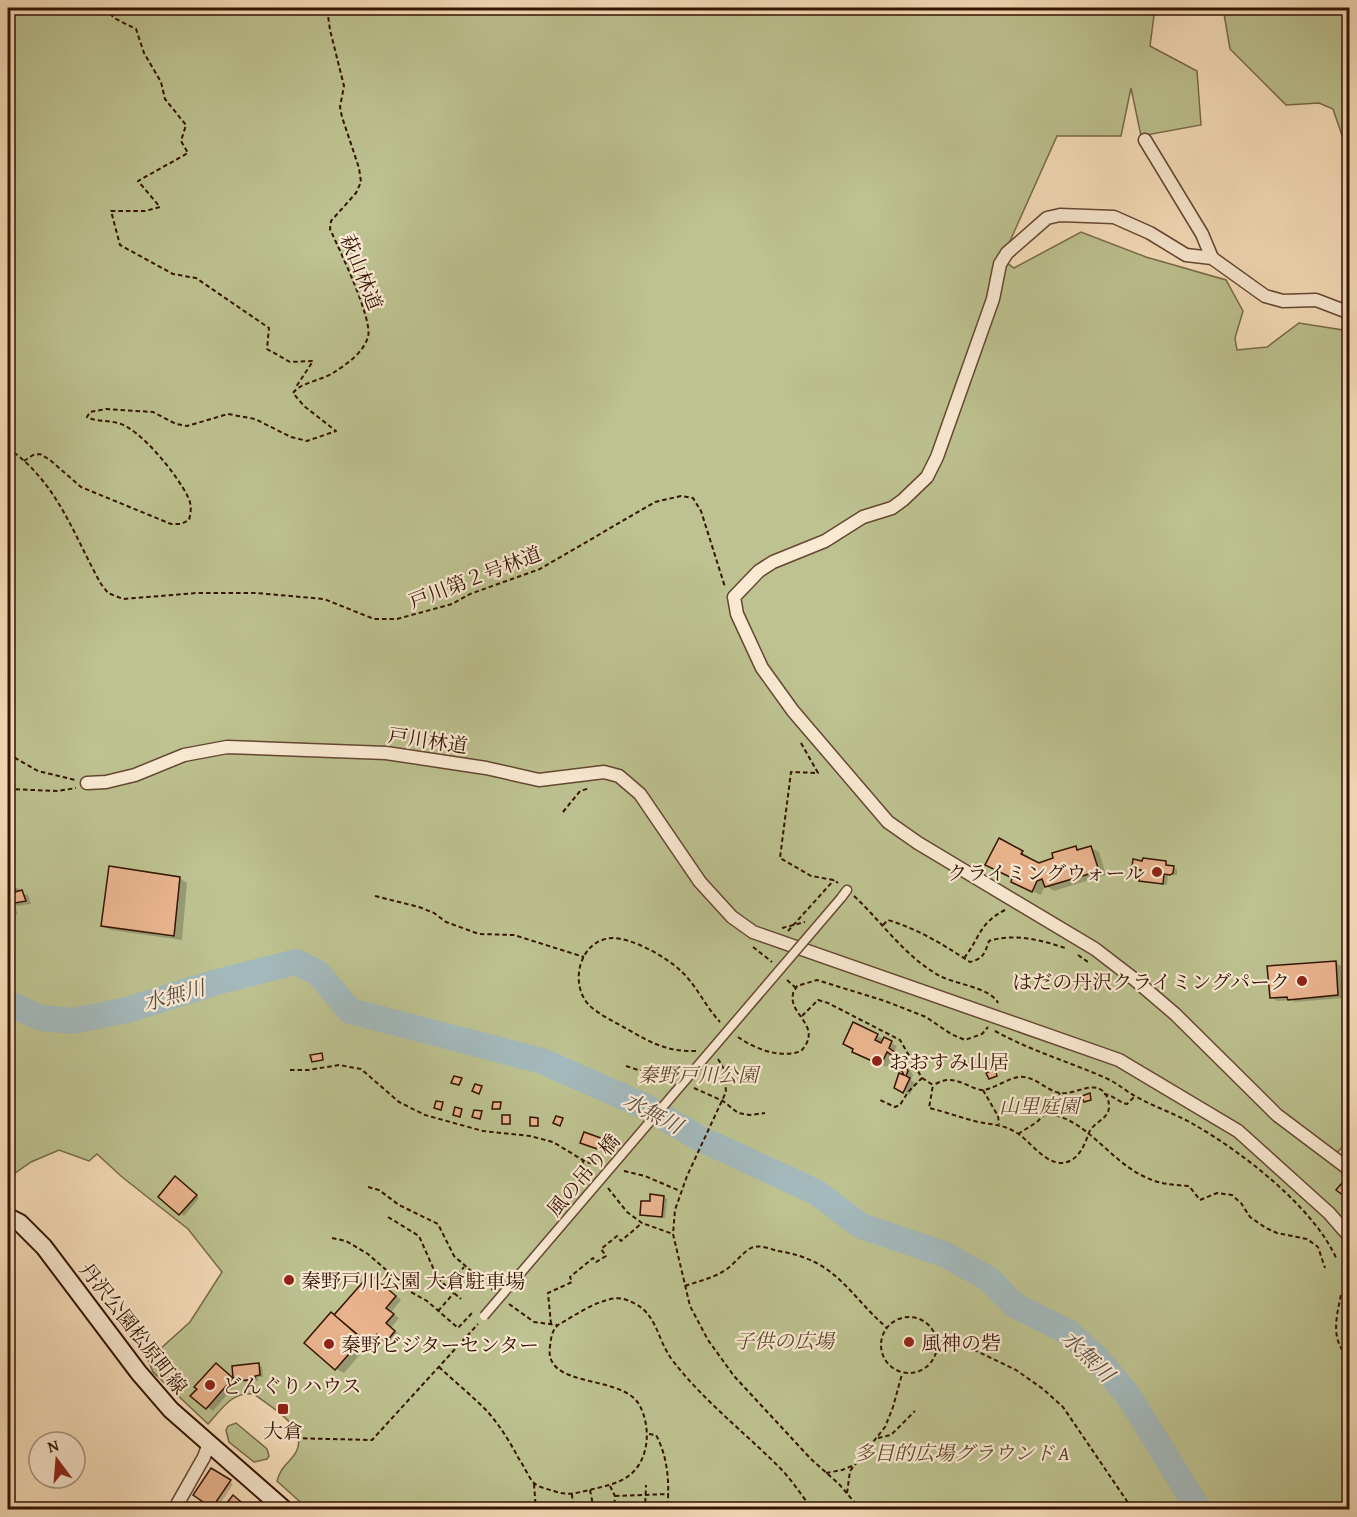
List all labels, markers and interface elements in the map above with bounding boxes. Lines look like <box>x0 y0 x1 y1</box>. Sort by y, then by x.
street label: 萩山林道 <box>334 229 390 315</box>
street label: 戸川第２号林道 <box>404 538 546 616</box>
street label: 戸川林道 <box>386 720 470 760</box>
place label: クライミングウォール <box>947 858 1145 887</box>
marker: クライミングウォール <box>1150 865 1164 879</box>
place label: はだの丹沢クライミングパーク <box>1012 967 1290 996</box>
water label: 水無川 <box>140 971 210 1018</box>
marker: はだの丹沢クライミングパーク <box>1295 974 1309 988</box>
place label: おおすみ山居 <box>889 1047 1009 1076</box>
marker: おおすみ山居 <box>870 1054 884 1068</box>
park label: 秦野戸川公園 <box>638 1060 761 1089</box>
water label: 水無川 <box>618 1085 690 1142</box>
park label: 山里庭園 <box>999 1091 1082 1120</box>
street label: 風の吊り橋 <box>540 1127 626 1223</box>
street label: 丹沢公園松原町線 <box>73 1256 195 1400</box>
place label: 秦野戸川公園 大倉駐車場 <box>301 1266 525 1295</box>
marker: 秦野戸川公園 大倉駐車場 <box>282 1273 296 1287</box>
water label: 水無川 <box>1055 1323 1123 1390</box>
park label: 子供の広場 <box>734 1326 836 1355</box>
place label: 風神の砦 <box>921 1328 1001 1357</box>
place label: 秦野ビジターセンター <box>341 1330 539 1359</box>
marker: 風神の砦 <box>902 1335 916 1349</box>
marker: 秦野ビジターセンター <box>322 1337 336 1351</box>
place label: どんぐりハウス <box>222 1371 361 1400</box>
marker: どんぐりハウス <box>203 1378 217 1392</box>
marker: 大倉 <box>276 1402 290 1416</box>
place label: 大倉 <box>263 1416 303 1445</box>
north arrow <box>27 1430 87 1490</box>
text: N <box>44 1432 62 1459</box>
park label: 多目的広場グラウンド A <box>854 1438 1070 1467</box>

